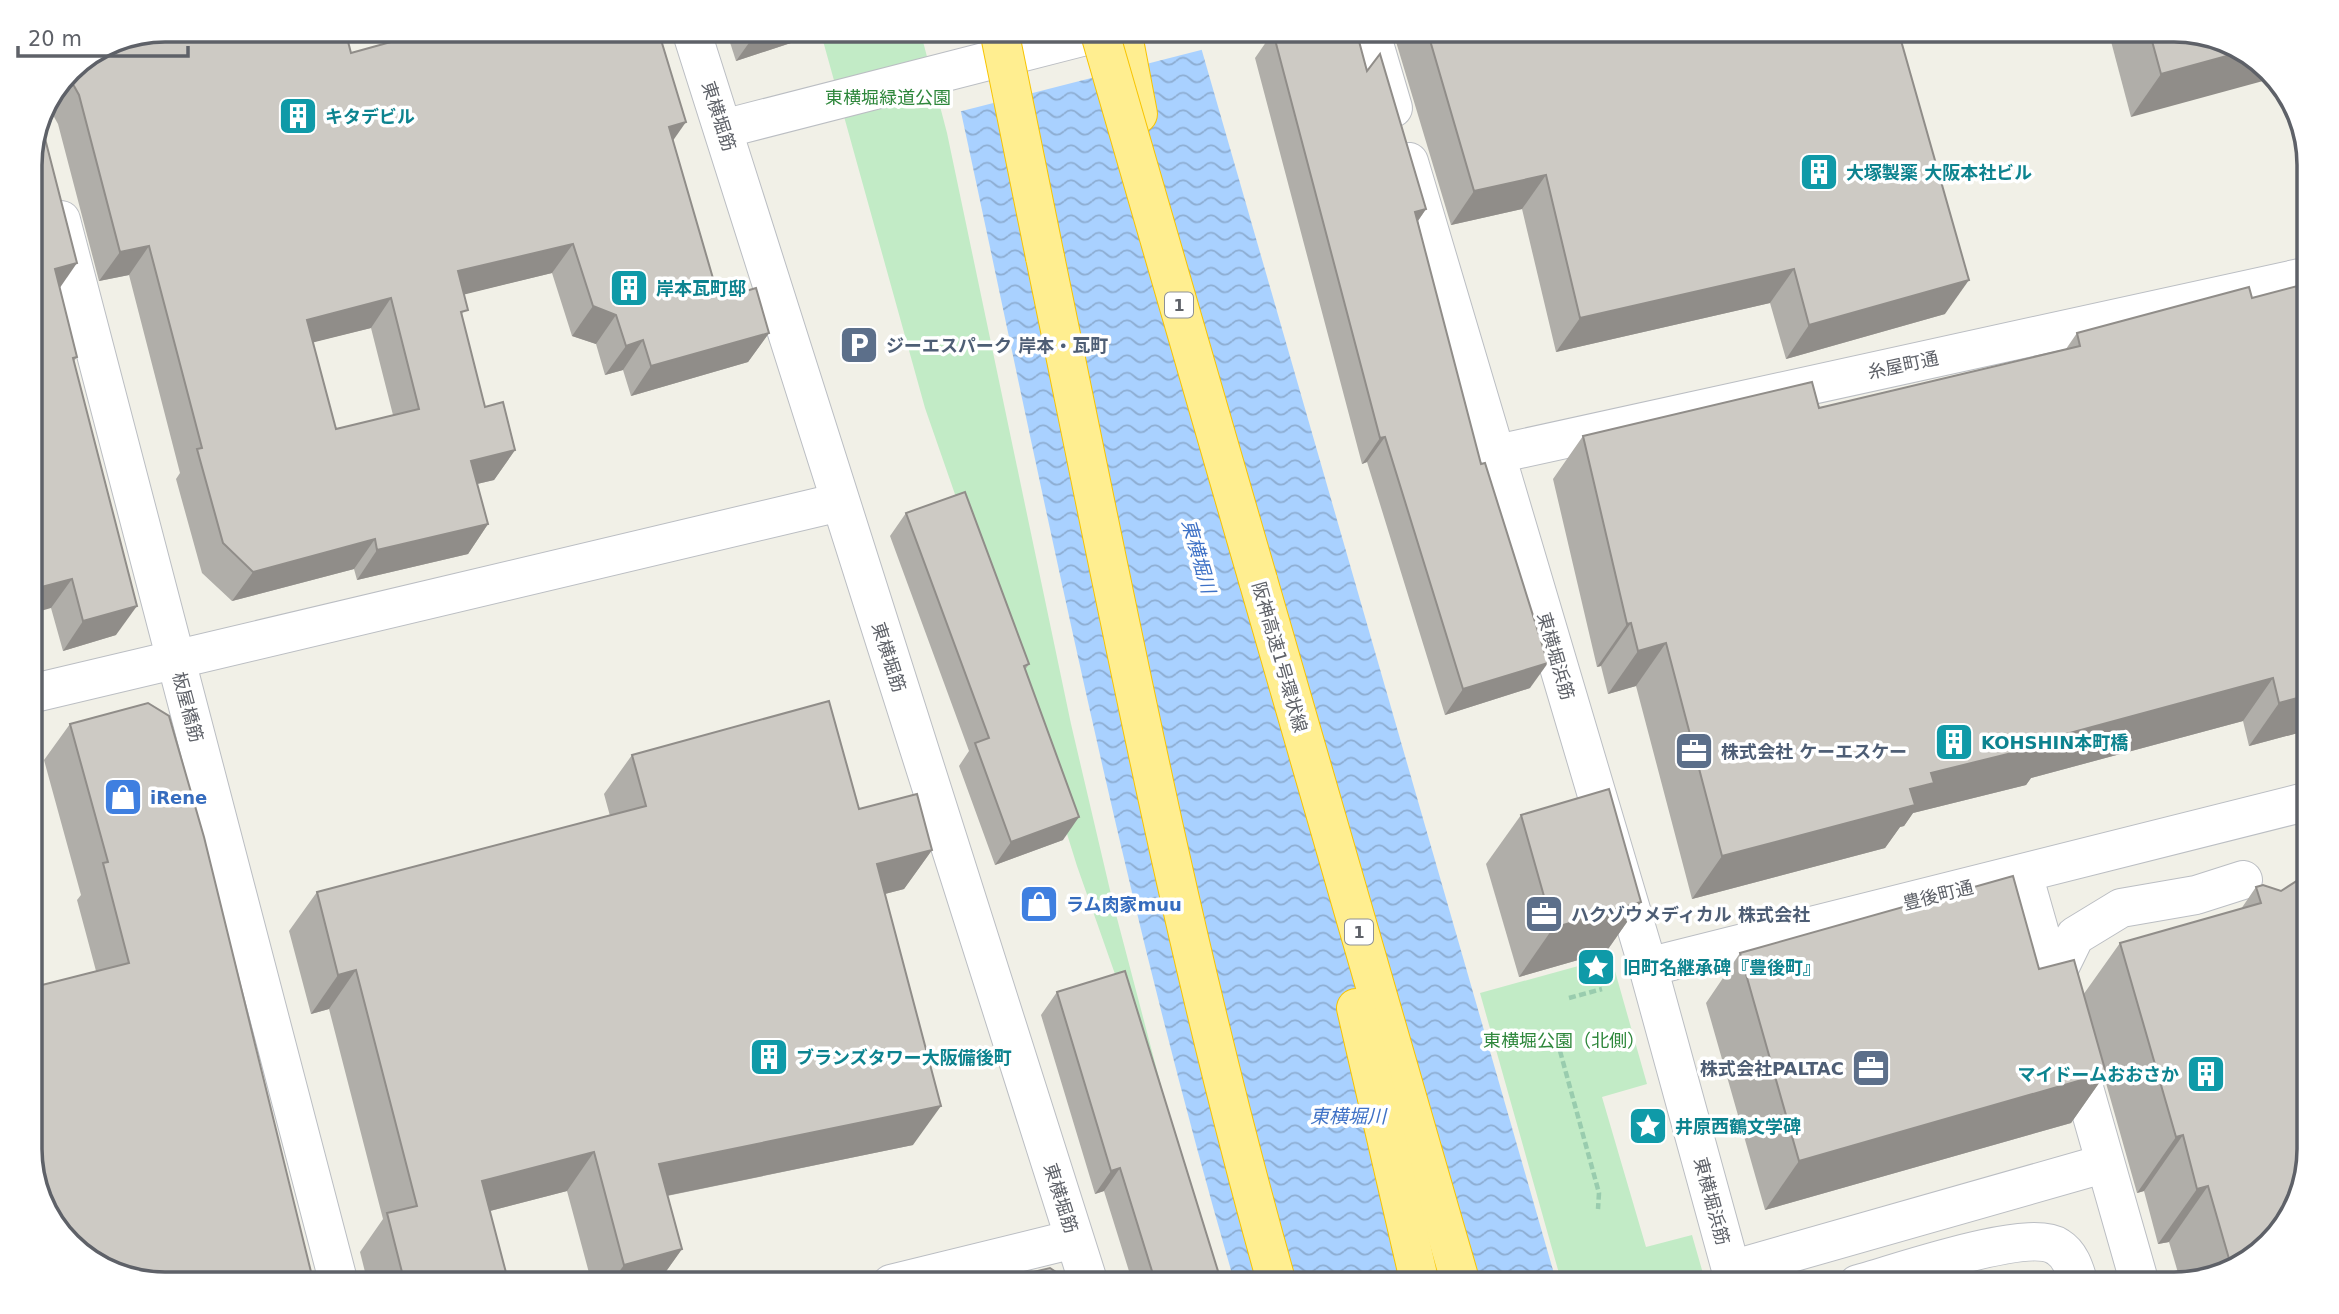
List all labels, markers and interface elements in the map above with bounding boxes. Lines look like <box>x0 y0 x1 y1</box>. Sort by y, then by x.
scale bar <box>18 14 187 58</box>
text: 20 m <box>28 27 82 51</box>
street label: 東横堀筋 <box>698 79 740 153</box>
park label: 東横堀緑道公園 <box>825 87 951 108</box>
building icon: キタデビル <box>277 95 319 137</box>
place label: キタデビル <box>325 106 415 127</box>
building icon: 大塚製薬 大阪本社ビル <box>1798 151 1840 193</box>
place label: 大塚製薬 大阪本社ビル <box>1846 162 2032 183</box>
building icon: 岸本瓦町邸 <box>608 267 650 309</box>
place label: 岸本瓦町邸 <box>656 278 746 299</box>
road number: 1 <box>1165 292 1193 318</box>
parking icon: ジーエスパーク 岸本・瓦町 <box>838 324 880 366</box>
place label: ジーエスパーク 岸本・瓦町 <box>886 335 1108 356</box>
street label: 糸屋町通 <box>1866 347 1940 383</box>
water label: 東横堀川 <box>1178 516 1221 597</box>
street label: 阪神高速1号環状線 <box>1248 579 1312 735</box>
street label: 東横堀浜筋 <box>1534 610 1578 702</box>
street label: 東横堀筋 <box>868 620 910 694</box>
street label: 板屋橋筋 <box>169 670 207 744</box>
building icon: KOHSHIN本町橋 <box>1933 721 1975 763</box>
office icon: 株式会社 ケーエスケー <box>1673 730 1715 772</box>
place label: KOHSHIN本町橋 <box>1981 732 2128 753</box>
place label: 株式会社 ケーエスケー <box>1721 741 1907 762</box>
shop icon: iRene <box>102 776 144 818</box>
place label: iRene <box>150 787 207 808</box>
street label: 豊後町通 <box>1901 876 1975 914</box>
shop icon: ラム肉家muu <box>1018 883 1060 925</box>
office icon: ハクゾウメディカル 株式会社 <box>1523 893 1565 935</box>
place label: ラム肉家muu <box>1066 894 1182 915</box>
place label: ハクゾウメディカル 株式会社 <box>1571 904 1810 925</box>
road number: 1 <box>1345 920 1373 944</box>
place icon: 旧町名継承碑『豊後町』 <box>1575 946 1617 988</box>
place label: 旧町名継承碑『豊後町』 <box>1623 957 1821 978</box>
park label: 東横堀公園（北側） <box>1483 1030 1645 1051</box>
building icon: ブランズタワー大阪備後町 <box>748 1036 790 1078</box>
place label: ブランズタワー大阪備後町 <box>796 1047 1012 1068</box>
office icon: 株式会社PALTAC <box>1850 1047 1892 1089</box>
building icon: マイドームおおさか <box>2185 1053 2227 1095</box>
place label: 株式会社PALTAC <box>1700 1058 1844 1079</box>
place label: マイドームおおさか <box>2018 1064 2179 1085</box>
water label: 東横堀川 <box>1310 1105 1388 1127</box>
place icon: 井原西鶴文学碑 <box>1627 1105 1669 1147</box>
place label: 井原西鶴文学碑 <box>1675 1116 1801 1137</box>
street label: 東横堀浜筋 <box>1690 1155 1734 1247</box>
street label: 東横堀筋 <box>1040 1161 1082 1235</box>

